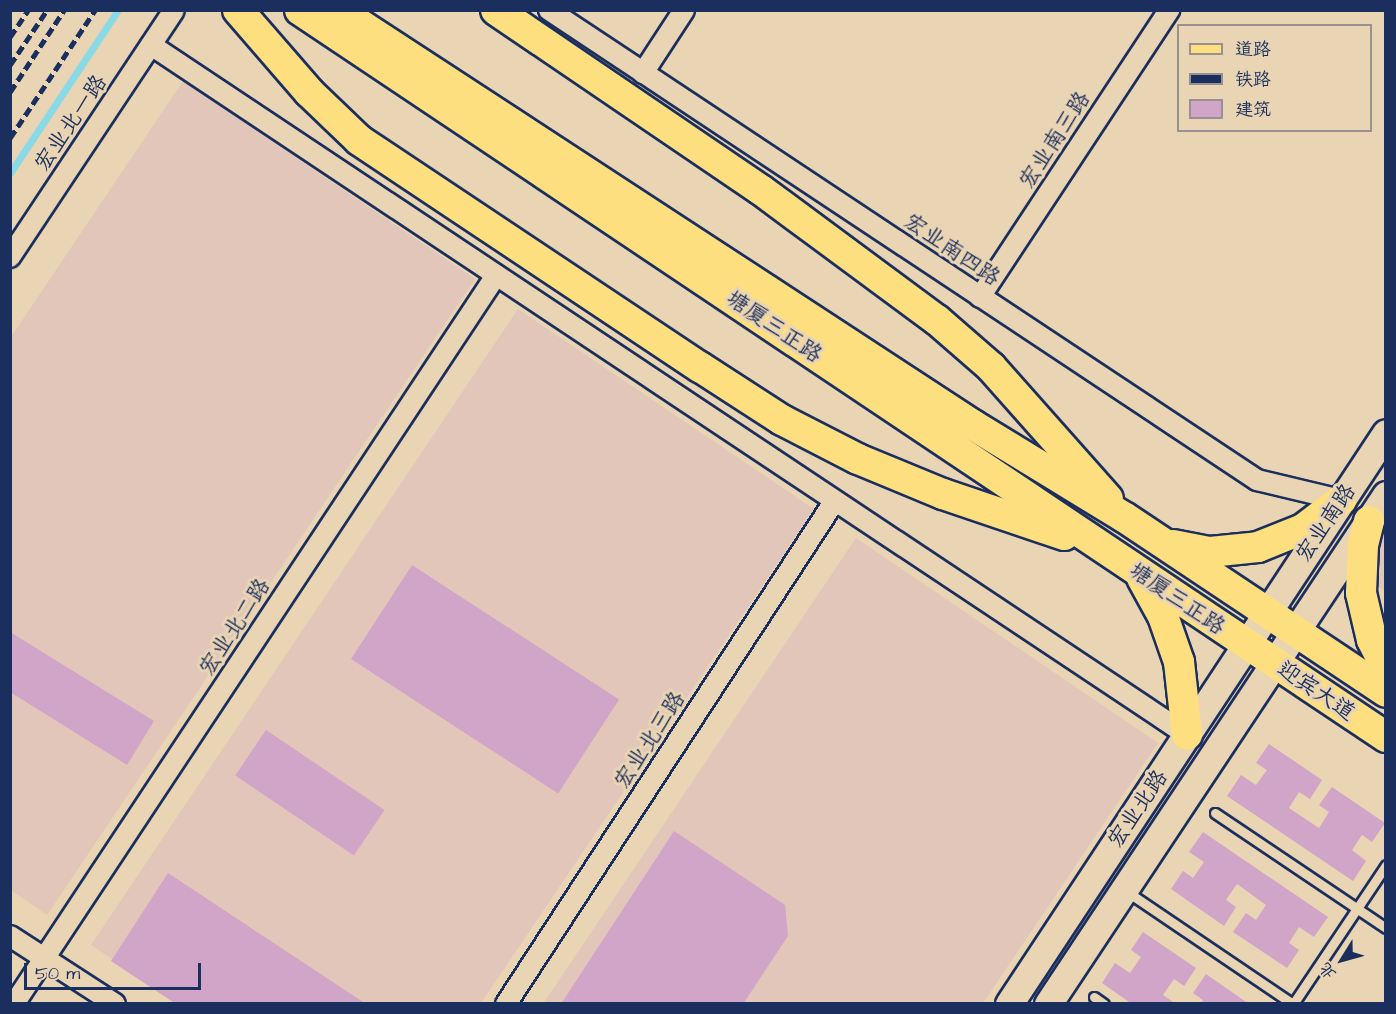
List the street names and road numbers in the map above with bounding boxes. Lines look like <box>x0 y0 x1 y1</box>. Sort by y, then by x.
street label: 宏业北一路 <box>29 70 113 176</box>
street label: 宏业南三路 <box>1014 87 1096 193</box>
street label: 宏业南四路 <box>899 208 1005 292</box>
street label: 塘厦三正路 <box>721 285 827 369</box>
street label: 宏业南路 <box>1290 479 1362 567</box>
street label: 塘厦三正路 <box>1124 557 1230 641</box>
street label: 宏业北二路 <box>194 574 276 680</box>
street label: 迎宾大道 <box>1272 655 1360 727</box>
street label: 宏业北三路 <box>609 687 691 793</box>
street label: 宏业北路 <box>1102 765 1174 853</box>

